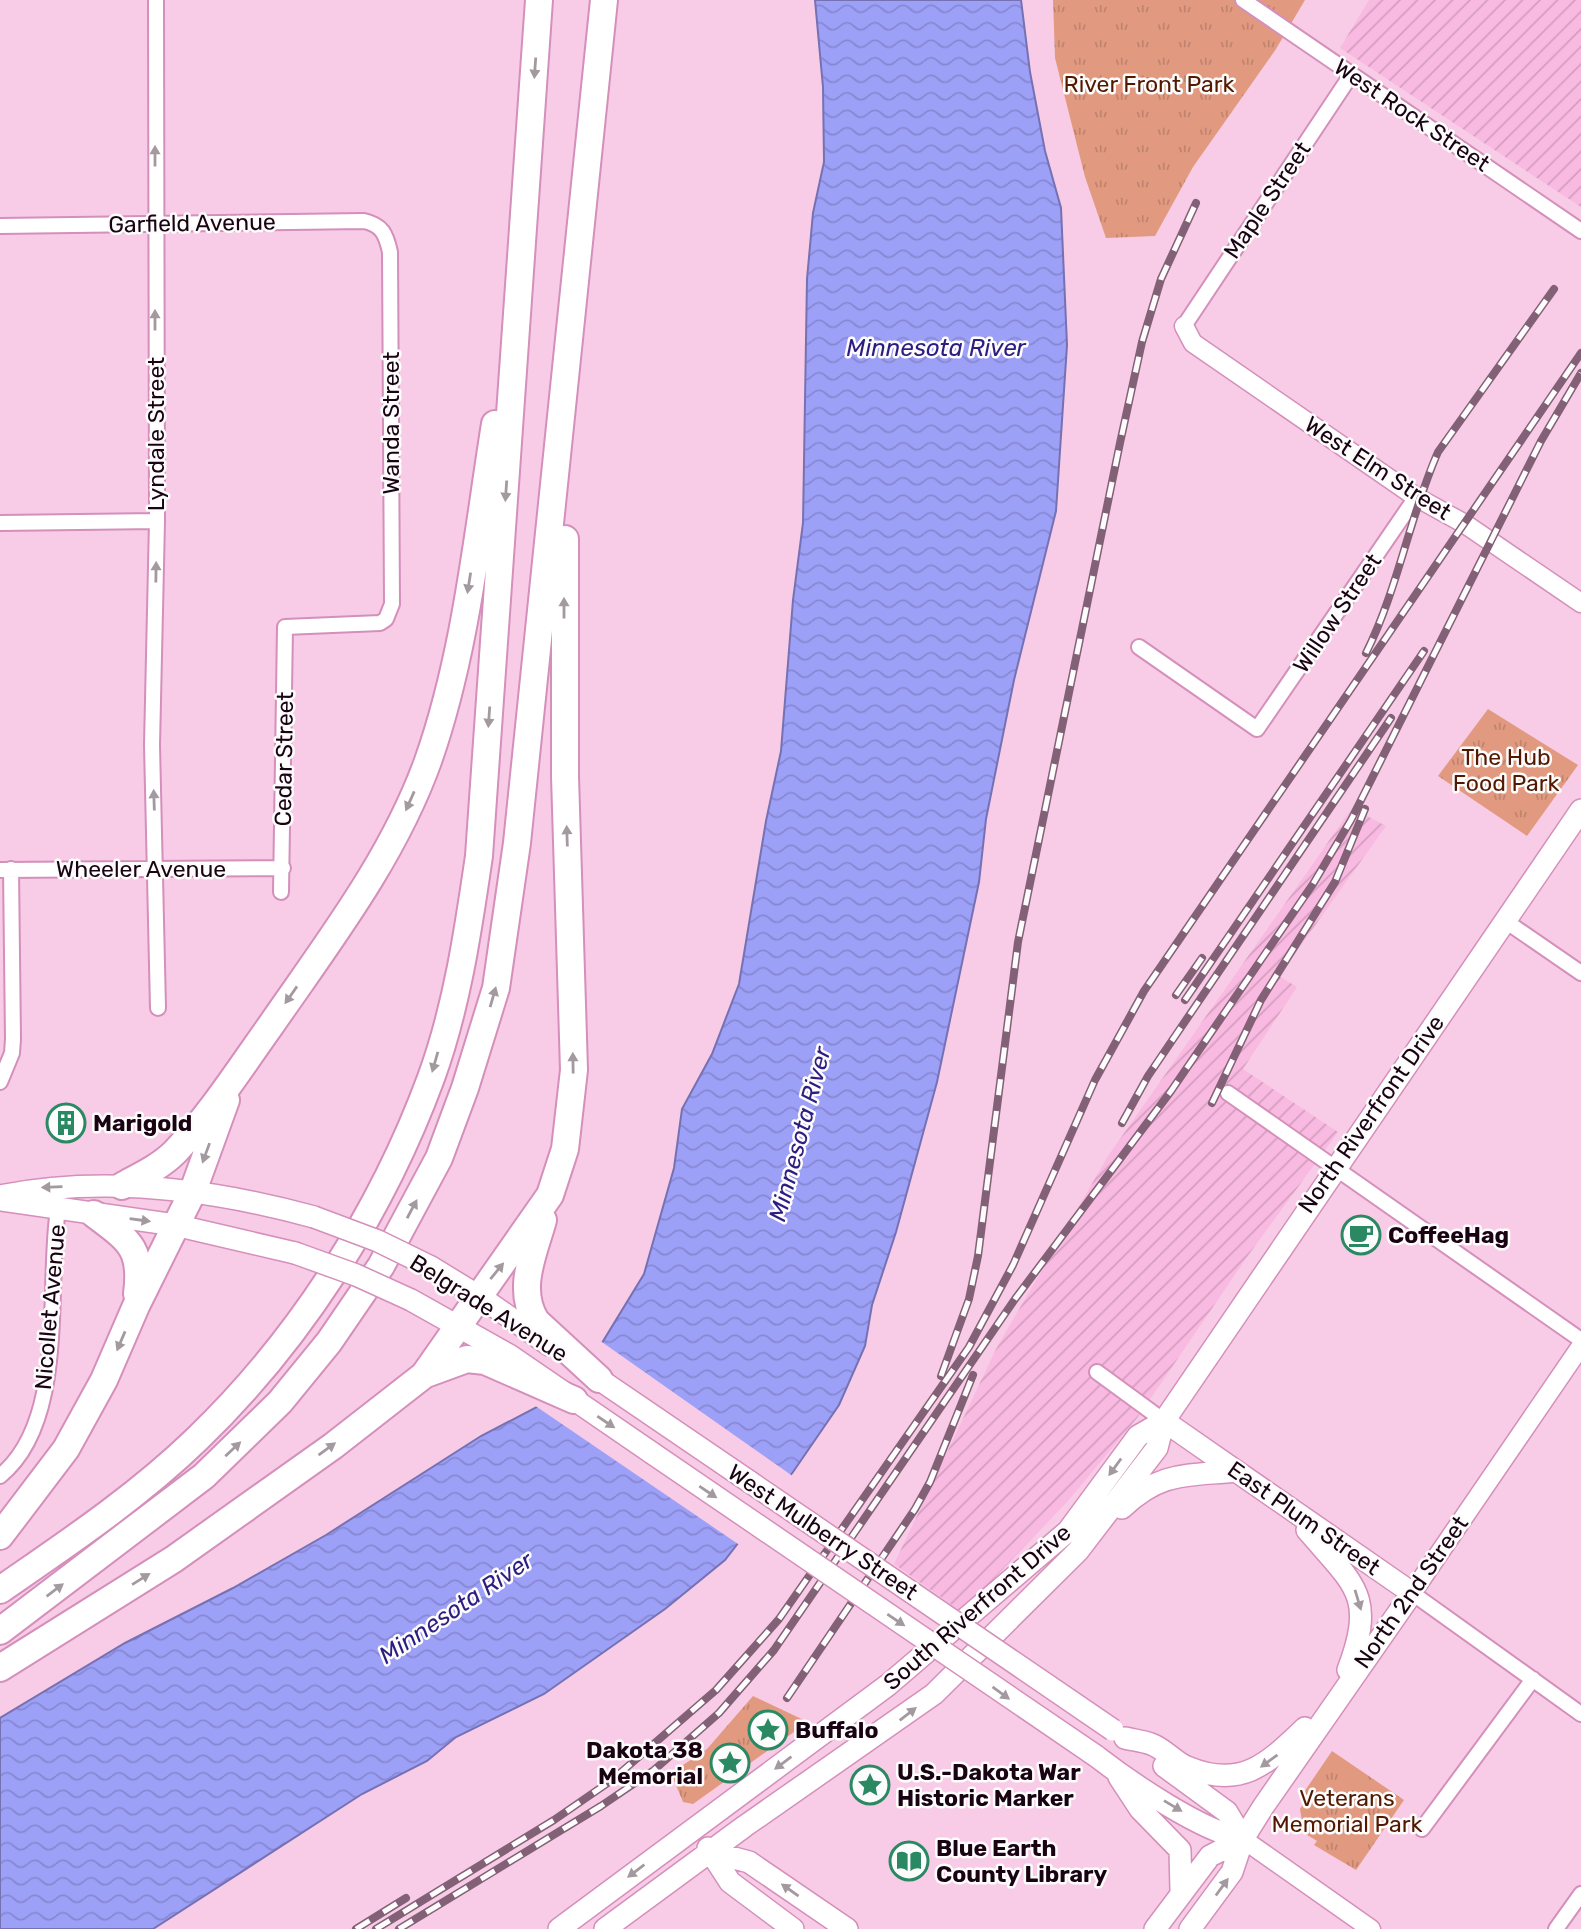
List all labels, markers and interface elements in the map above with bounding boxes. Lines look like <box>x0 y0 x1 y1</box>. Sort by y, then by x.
street label: West Rock Street <box>1329 53 1495 177</box>
one-way arrow <box>529 57 540 79</box>
park label: River Front Park <box>1064 70 1235 98</box>
street label: Maple Street <box>1218 136 1316 264</box>
one-way arrow <box>149 145 161 167</box>
street label: Garfield Avenue <box>108 208 276 238</box>
one-way arrow <box>149 309 161 331</box>
water label: Minnesota River <box>846 334 1027 362</box>
street label: Wanda Street <box>377 351 405 495</box>
street label: Lyndale Street <box>142 357 170 511</box>
street label: West Elm Street <box>1299 410 1457 526</box>
one-way arrow <box>500 480 511 502</box>
street label: Willow Street <box>1287 548 1387 678</box>
one-way arrow <box>150 561 161 583</box>
one-way arrow <box>463 572 474 594</box>
one-way arrow <box>558 597 570 619</box>
street label: Cedar Street <box>269 691 299 827</box>
one-way arrow <box>483 707 494 729</box>
park label: The Hub Food Park <box>1453 743 1560 797</box>
one-way arrow <box>148 788 159 810</box>
one-way arrow <box>404 791 415 812</box>
one-way arrow <box>561 824 572 846</box>
street label: Wheeler Avenue <box>56 855 226 883</box>
one-way arrow <box>285 986 299 1004</box>
one-way arrow <box>489 987 499 1008</box>
street label: North Riverfront Drive <box>1292 1010 1450 1218</box>
water label: Minnesota River <box>763 1043 837 1224</box>
one-way arrow <box>430 1052 440 1073</box>
one-way arrow <box>567 1052 579 1074</box>
building icon: Marigold <box>45 1102 87 1144</box>
place label: Marigold <box>93 1109 192 1137</box>
one-way arrow <box>200 1142 211 1163</box>
one-way arrow <box>41 1182 63 1193</box>
one-way arrow <box>406 1199 418 1219</box>
cafe icon: CoffeeHag <box>1340 1214 1382 1256</box>
one-way arrow <box>129 1215 151 1226</box>
place label: CoffeeHag <box>1388 1221 1509 1249</box>
street label: Nicollet Avenue <box>29 1223 71 1391</box>
street label: Belgrade Avenue <box>405 1248 573 1368</box>
one-way arrow <box>489 1262 504 1279</box>
one-way arrow <box>115 1330 126 1351</box>
one-way arrow <box>596 1415 615 1428</box>
one-way arrow <box>224 1441 242 1457</box>
one-way arrow <box>318 1442 336 1457</box>
street label: East Plum Street <box>1222 1455 1386 1581</box>
one-way arrow <box>1108 1457 1122 1476</box>
street label: West Mulberry Street <box>723 1458 923 1606</box>
one-way arrow <box>699 1485 718 1498</box>
street label: North 2nd Street <box>1348 1510 1474 1674</box>
street label: South Riverfront Drive <box>878 1518 1076 1696</box>
water label: Minnesota River <box>374 1546 539 1670</box>
one-way arrow <box>131 1573 150 1586</box>
one-way arrow <box>45 1583 63 1598</box>
one-way arrow <box>1353 1590 1363 1611</box>
one-way arrow <box>887 1613 905 1627</box>
one-way arrow <box>992 1686 1010 1700</box>
one-way arrow <box>899 1708 917 1722</box>
place icon: Buffalo <box>747 1709 789 1751</box>
place label: Buffalo <box>795 1716 879 1744</box>
place label: Dakota 38 Memorial <box>586 1736 703 1790</box>
place icon: Dakota 38 Memorial <box>709 1742 751 1784</box>
one-way arrow <box>1260 1753 1278 1767</box>
one-way arrow <box>774 1756 792 1770</box>
place label: U.S.-Dakota War Historic Marker <box>897 1758 1081 1812</box>
place icon: U.S.-Dakota War Historic Marker <box>849 1764 891 1806</box>
park label: Veterans Memorial Park <box>1272 1784 1423 1838</box>
one-way arrow <box>1164 1800 1183 1813</box>
place label: Blue Earth County Library <box>936 1834 1107 1888</box>
library icon: Blue Earth County Library <box>888 1840 930 1882</box>
one-way arrow <box>627 1863 645 1878</box>
one-way arrow <box>1214 1878 1228 1896</box>
one-way arrow <box>781 1883 799 1897</box>

